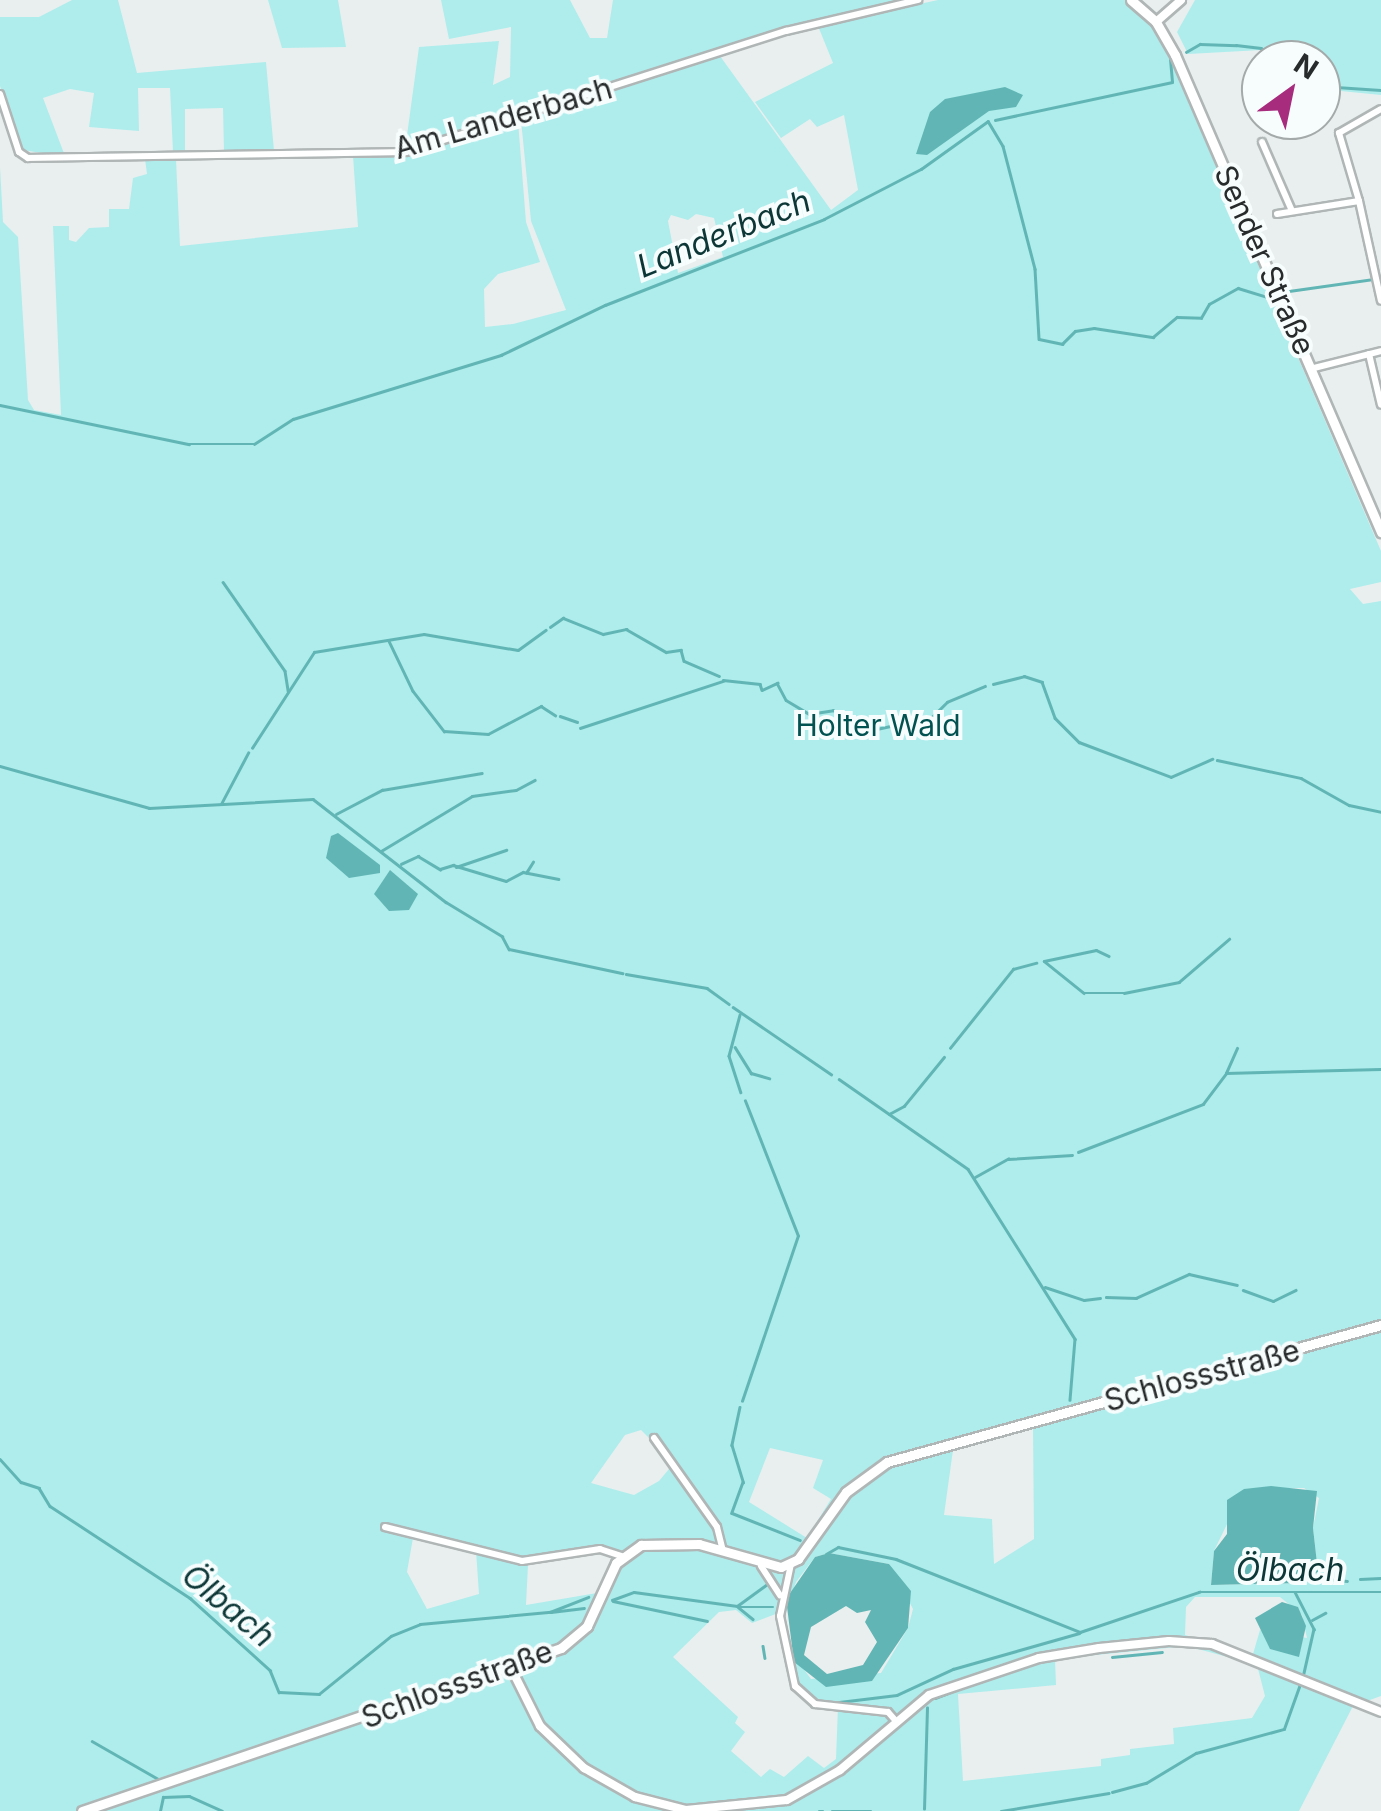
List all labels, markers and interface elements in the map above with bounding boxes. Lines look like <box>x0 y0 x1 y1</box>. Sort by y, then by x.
north arrow <box>1241 40 1341 140</box>
text: N <box>1288 46 1324 87</box>
street label: Am Landerbach <box>390 70 616 166</box>
street label: Sender Straße <box>1207 160 1323 360</box>
water label: Landerbach <box>632 182 816 286</box>
park label: Holter Wald <box>795 707 961 743</box>
street label: Schlossstraße <box>1100 1332 1304 1418</box>
water label: Ölbach <box>1236 1551 1344 1589</box>
water label: Ölbach <box>174 1556 282 1656</box>
street label: Schlossstraße <box>356 1633 558 1735</box>

